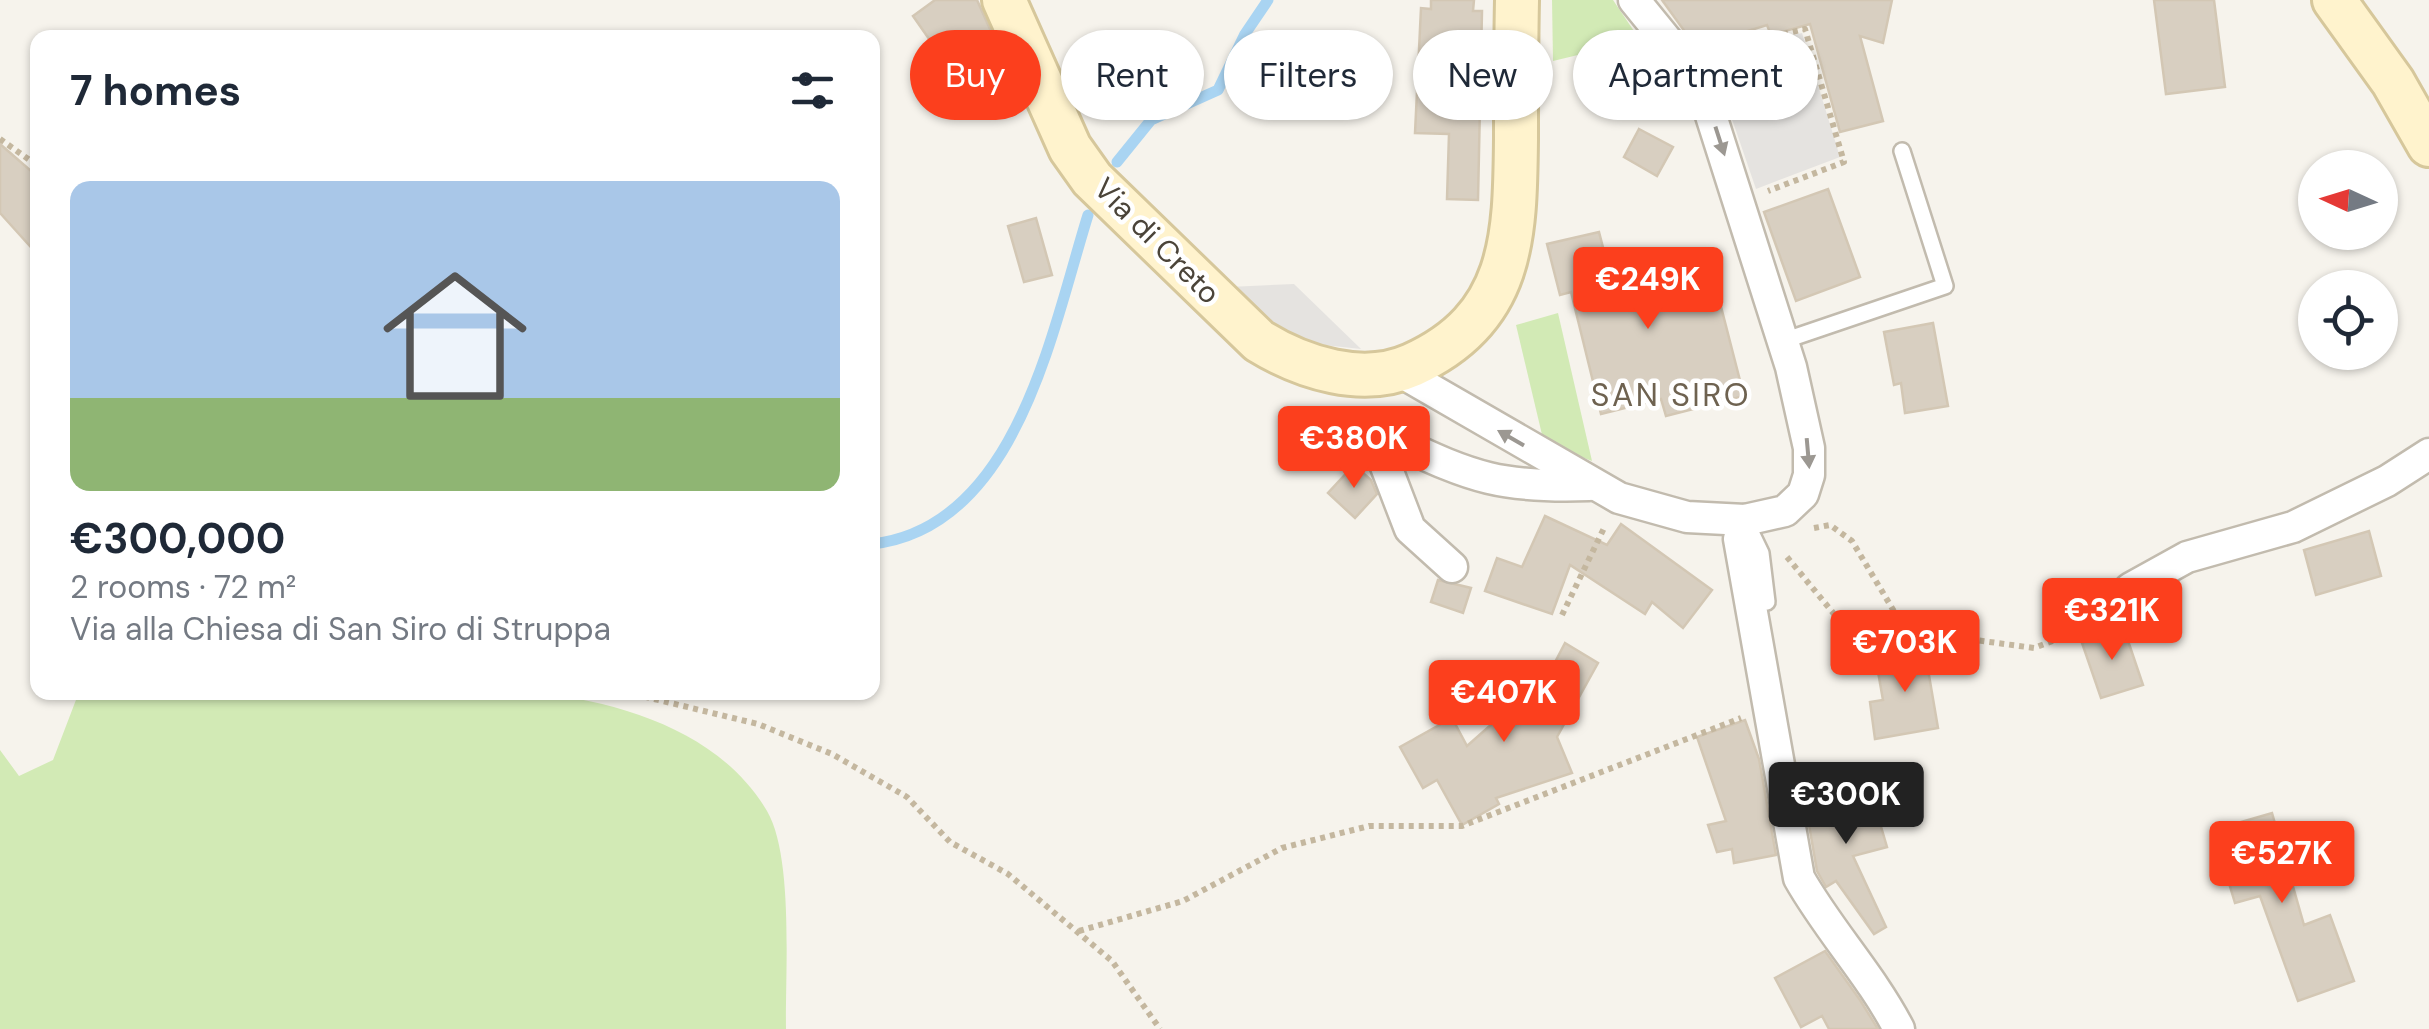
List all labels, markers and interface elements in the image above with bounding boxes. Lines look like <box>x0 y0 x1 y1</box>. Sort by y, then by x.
chip: Buy <box>910 30 1041 120</box>
chip: Rent <box>1061 30 1204 120</box>
chip: Filters <box>1224 30 1393 120</box>
chip: New <box>1413 30 1553 120</box>
chip: Apartment <box>1573 30 1818 120</box>
text: 7 homes <box>70 63 241 118</box>
icon: filters <box>785 63 840 118</box>
one-way arrow <box>1713 126 1728 156</box>
north arrow <box>2298 150 2398 250</box>
map controls <box>2298 150 2398 370</box>
street label: Via di Creto <box>1086 169 1229 312</box>
icon: home <box>365 246 545 426</box>
pin: €249K <box>1578 247 1718 332</box>
text: €249K <box>1595 258 1701 300</box>
button: locate <box>2298 270 2398 370</box>
district label: SAN SIRO <box>1591 374 1751 416</box>
pin: €380K <box>1284 406 1424 491</box>
text: €380K <box>1300 417 1408 459</box>
one-way arrow <box>1497 430 1525 448</box>
one-way arrow <box>1800 437 1816 469</box>
text: €300,000 <box>70 511 285 566</box>
text: 2 rooms · 72 m² <box>70 566 296 608</box>
pin: €321K <box>2042 578 2182 663</box>
text: €321K <box>2064 589 2160 631</box>
text: Via alla Chiesa di San Siro di Struppa <box>70 608 611 650</box>
pin: €703K <box>1835 610 1975 695</box>
text: €703K <box>1853 621 1958 663</box>
pin: €407K <box>1434 660 1574 745</box>
text: €407K <box>1451 671 1557 713</box>
pin: €300K <box>1776 762 1916 847</box>
text: €300K <box>1791 773 1901 815</box>
pin: €527K <box>2212 821 2352 906</box>
text: €527K <box>2231 832 2333 874</box>

